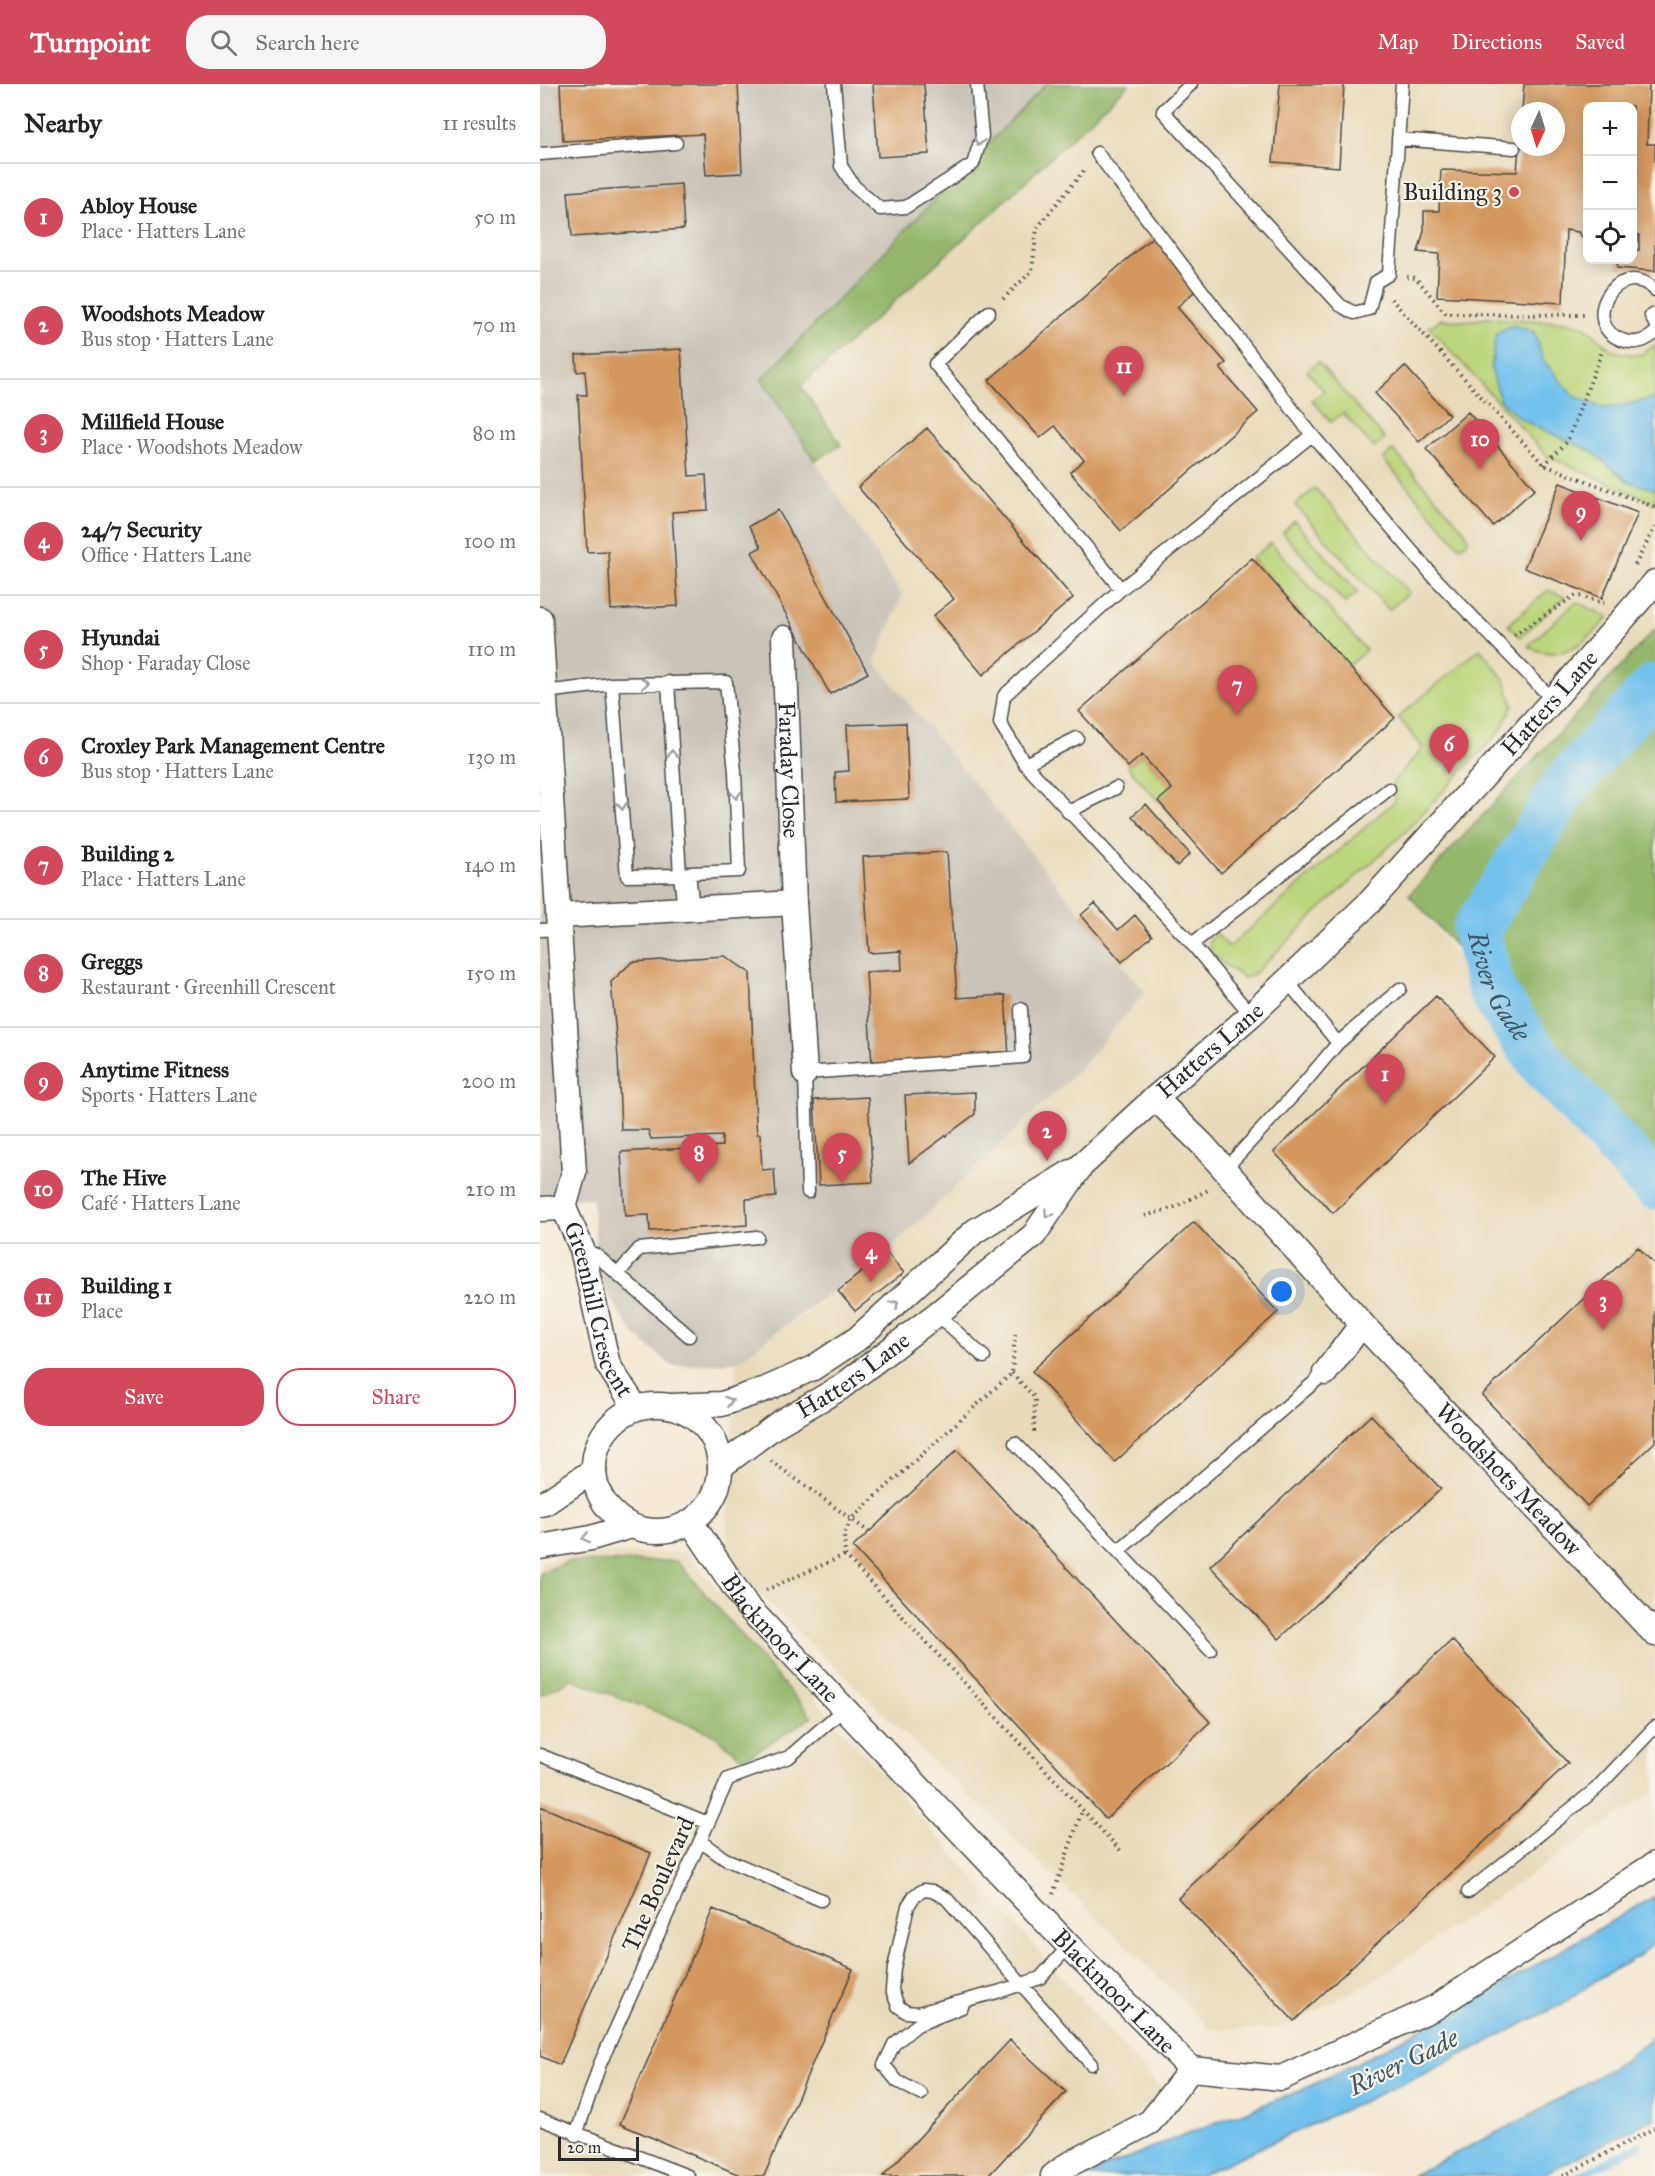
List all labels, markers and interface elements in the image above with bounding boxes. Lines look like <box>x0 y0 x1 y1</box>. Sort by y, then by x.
search box <box>186 15 606 69</box>
text: Turnpoint <box>30 25 150 60</box>
icon: search <box>207 26 240 59</box>
text: Search here <box>255 29 359 56</box>
text: Map <box>1378 29 1419 55</box>
text: Directions <box>1452 29 1542 55</box>
text: Saved <box>1575 29 1625 55</box>
north arrow <box>1511 102 1565 156</box>
map controls <box>1583 102 1637 264</box>
button: + <box>1583 102 1637 156</box>
text: Nearby <box>24 107 102 139</box>
text: 11 results <box>443 111 516 135</box>
one-way arrow <box>974 137 987 147</box>
button: − <box>1583 156 1637 210</box>
place label: Building 3 <box>1403 177 1502 207</box>
marker: Building 3 <box>1507 185 1521 199</box>
text: Abloy House <box>81 192 197 219</box>
text: 1 <box>40 205 47 229</box>
text: 50 m <box>474 205 516 229</box>
button: locate <box>1583 210 1637 264</box>
text: Place · Hatters Lane <box>81 219 246 243</box>
text: Woodshots Meadow <box>81 300 264 327</box>
text: 2 <box>39 313 48 337</box>
text: 70 m <box>473 313 516 337</box>
text: Bus stop · Hatters Lane <box>81 327 274 351</box>
pin: 11 <box>1104 346 1144 396</box>
text: Millfield House <box>81 408 224 435</box>
pin: 10 <box>1460 420 1500 469</box>
text: 3 <box>40 421 48 445</box>
text: 80 m <box>473 421 516 445</box>
text: Place · Woodshots Meadow <box>81 435 302 459</box>
pin: 9 <box>1562 492 1600 541</box>
text: 24/7 Security <box>81 516 202 543</box>
text: 4 <box>38 529 49 553</box>
text: 100 m <box>464 529 516 553</box>
text: Office · Hatters Lane <box>81 543 252 567</box>
text: Hyundai <box>81 624 160 651</box>
text: 5 <box>39 637 48 661</box>
text: 110 m <box>468 637 516 661</box>
street label: Hatters Lane <box>1495 644 1604 762</box>
text: Shop · Faraday Close <box>81 651 250 675</box>
pin: 7 <box>1218 666 1256 715</box>
one-way arrow <box>640 677 649 689</box>
street label: Faraday Close <box>771 701 807 839</box>
pin: 6 <box>1430 724 1468 774</box>
text: Croxley Park Management Centre <box>81 732 385 759</box>
text: 6 <box>38 745 49 769</box>
text: 130 m <box>467 745 516 769</box>
one-way arrow <box>666 749 679 758</box>
text: Bus stop · Hatters Lane <box>81 759 274 783</box>
one-way arrow <box>729 791 742 800</box>
one-way arrow <box>615 801 628 810</box>
text: Building 2 <box>81 840 174 867</box>
text: 7 <box>38 853 49 877</box>
text: 140 m <box>464 853 516 877</box>
text: Place · Hatters Lane <box>81 867 246 891</box>
water label: River Gade <box>1461 927 1538 1048</box>
text: Greggs <box>81 948 143 975</box>
text: 8 <box>38 961 49 985</box>
text: 150 m <box>466 961 516 985</box>
text: Restaurant · Greenhill Crescent <box>81 975 336 999</box>
street label: Hatters Lane <box>1151 996 1270 1105</box>
pin: 1 <box>1366 1054 1404 1104</box>
text: Anytime Fitness <box>81 1056 229 1083</box>
text: 9 <box>38 1069 49 1093</box>
text: 200 m <box>462 1069 516 1093</box>
text: Sports · Hatters Lane <box>81 1083 257 1107</box>
pin: 2 <box>1028 1112 1066 1161</box>
pin: 8 <box>680 1134 718 1183</box>
pin: 5 <box>822 1134 862 1183</box>
text: The Hive <box>81 1164 166 1191</box>
text: 10 <box>34 1177 53 1201</box>
text: 210 m <box>466 1177 516 1201</box>
text: Café · Hatters Lane <box>81 1191 241 1215</box>
one-way arrow <box>1044 1207 1055 1218</box>
street label: Greenhill Crescent <box>557 1217 640 1403</box>
pin: 4 <box>852 1232 890 1282</box>
text: Building 1 <box>81 1272 172 1299</box>
your location <box>1267 1277 1296 1306</box>
pin: 3 <box>1584 1280 1622 1330</box>
text: 11 <box>36 1285 51 1309</box>
text: 220 m <box>464 1285 516 1309</box>
text: Place <box>81 1299 123 1323</box>
one-way arrow <box>888 1301 899 1312</box>
street label: Hatters Lane <box>791 1325 916 1425</box>
button: Save <box>24 1368 264 1426</box>
button: Share <box>276 1368 516 1426</box>
one-way arrow <box>724 1396 734 1409</box>
street label: Woodshots Meadow <box>1429 1396 1589 1563</box>
one-way arrow <box>581 1531 591 1544</box>
street label: Blackmoor Lane <box>715 1568 846 1709</box>
street label: The Boulevard <box>615 1812 701 1956</box>
street label: Blackmoor Lane <box>1046 1923 1182 2060</box>
water label: River Gade <box>1342 2021 1464 2103</box>
scale bar <box>558 2134 639 2162</box>
text: 20 m <box>567 2138 601 2157</box>

